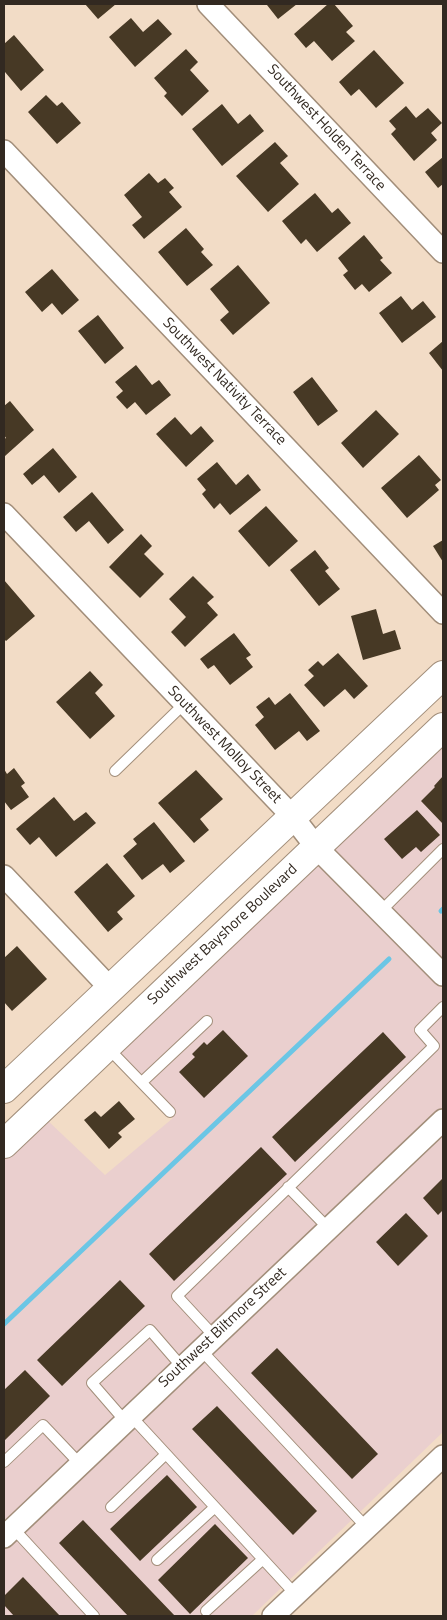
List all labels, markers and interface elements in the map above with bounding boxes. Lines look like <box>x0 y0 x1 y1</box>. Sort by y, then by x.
street label: Southwest Holden Terrace <box>263 61 389 195</box>
street label: Southwest Nativity Terrace <box>158 315 290 449</box>
street label: Southwest Molloy Street <box>163 683 285 807</box>
street label: Southwest Bayshore Boulevard <box>144 861 302 1009</box>
street label: Southwest Biltmore Street <box>155 1264 291 1392</box>

